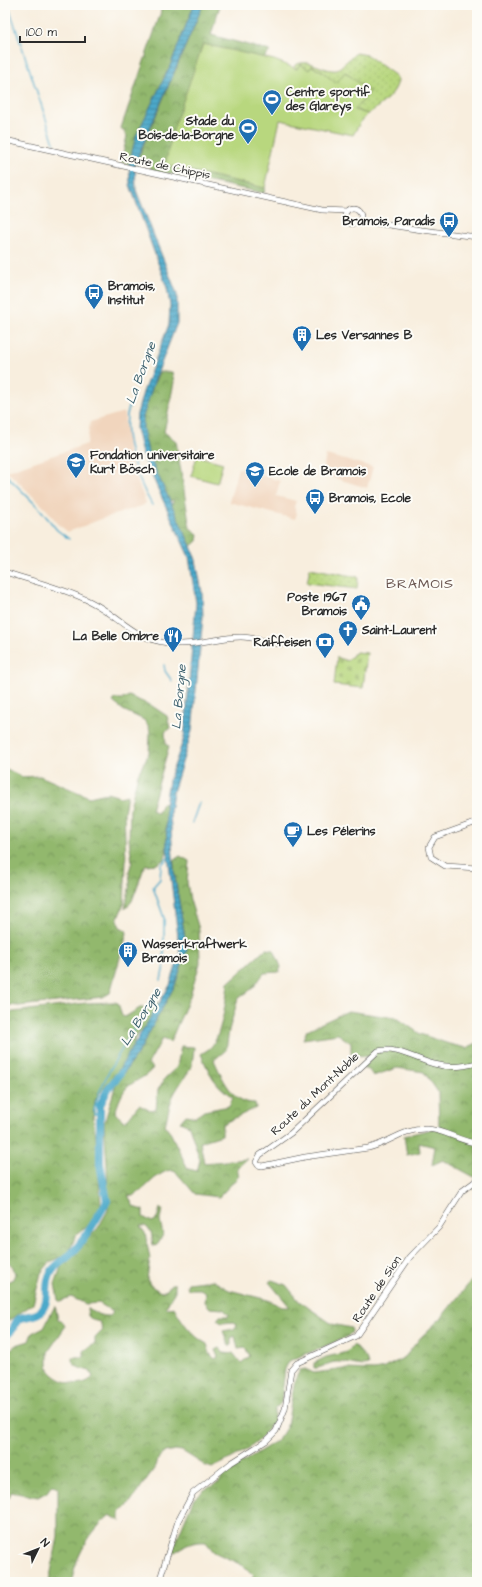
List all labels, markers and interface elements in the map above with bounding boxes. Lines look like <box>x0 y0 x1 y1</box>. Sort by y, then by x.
scale bar <box>20 18 85 44</box>
text: 100 m <box>26 24 57 41</box>
place label: Centre sportif des Glareys <box>285 84 371 116</box>
sports icon: Centre sportif des Glareys <box>261 88 283 116</box>
place label: Stade du Bois-de-la-Borgne <box>138 113 234 146</box>
sports icon: Stade du Bois-de-la-Borgne <box>237 117 259 145</box>
street label: Route de Chippis <box>118 148 212 184</box>
bus stop icon: Bramois, Paradis <box>438 210 460 238</box>
place label: Bramois, Paradis <box>342 213 435 230</box>
place label: Bramois, Institut <box>108 278 155 309</box>
bus stop icon: Bramois, Institut <box>83 282 105 310</box>
building icon: Les Versannes B <box>291 324 313 352</box>
place label: Les Versannes B <box>316 327 413 344</box>
water label: La Borgne <box>121 339 162 407</box>
place label: Fondation universitaire Kurt Bösch <box>90 447 215 478</box>
school or university icon: Fondation universitaire Kurt Bösch <box>65 451 87 479</box>
school or university icon: Ecole de Bramois <box>244 460 266 488</box>
place label: Ecole de Bramois <box>269 463 366 480</box>
bus stop icon: Bramois, Ecole <box>304 487 326 515</box>
place label: Bramois, Ecole <box>329 490 411 507</box>
district label: BRAMOIS <box>386 574 454 594</box>
place label: Poste 1967 Bramois <box>287 589 348 620</box>
public building icon: Poste 1967 Bramois <box>350 593 372 621</box>
church icon: Saint-Laurent <box>337 619 359 647</box>
place label: Saint-Laurent <box>361 622 437 639</box>
restaurant icon: La Belle Ombre <box>162 625 184 653</box>
place label: La Belle Ombre <box>72 628 160 645</box>
bank icon: Raiffeisen <box>314 631 336 659</box>
place label: Raiffeisen <box>253 634 311 651</box>
water label: La Borgne <box>167 663 192 730</box>
cafe icon: Les Pélerins <box>282 820 304 848</box>
place label: Les Pélerins <box>307 823 376 840</box>
place label: Wasserkraftwerk Bramois <box>141 936 247 967</box>
building icon: Wasserkraftwerk Bramois <box>117 940 139 968</box>
water label: La Borgne <box>116 984 167 1050</box>
street label: Route du Mont-Noble <box>267 1048 363 1140</box>
street label: Route de Sion <box>348 1252 406 1326</box>
north arrow <box>18 1529 58 1569</box>
text: N <box>37 1535 53 1550</box>

